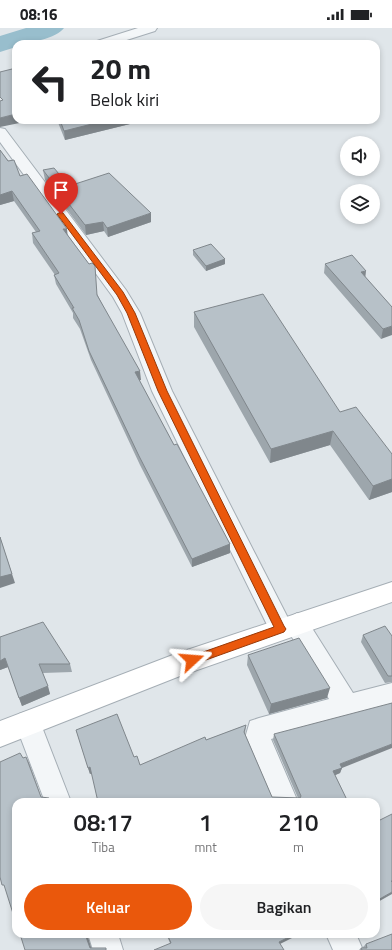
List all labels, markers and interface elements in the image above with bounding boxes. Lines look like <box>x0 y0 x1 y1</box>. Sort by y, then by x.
text: 08:16 <box>20 3 57 26</box>
text: 20 m <box>90 47 151 90</box>
icon: left <box>24 56 76 108</box>
text: Belok kiri <box>90 86 159 113</box>
map controls <box>340 136 380 224</box>
button: sound <box>340 136 380 176</box>
pin <box>44 173 78 214</box>
icon: arrive <box>50 179 72 201</box>
button: layers <box>340 184 380 224</box>
position arrow <box>171 639 213 681</box>
text: 08:17 <box>73 804 133 840</box>
text: 1 <box>199 804 212 840</box>
text: 210 <box>278 804 319 840</box>
text: Tiba <box>92 837 115 857</box>
text: mnt <box>194 837 217 857</box>
text: m <box>293 837 304 857</box>
button: Keluar <box>24 884 192 930</box>
button: Bagikan <box>200 884 368 930</box>

